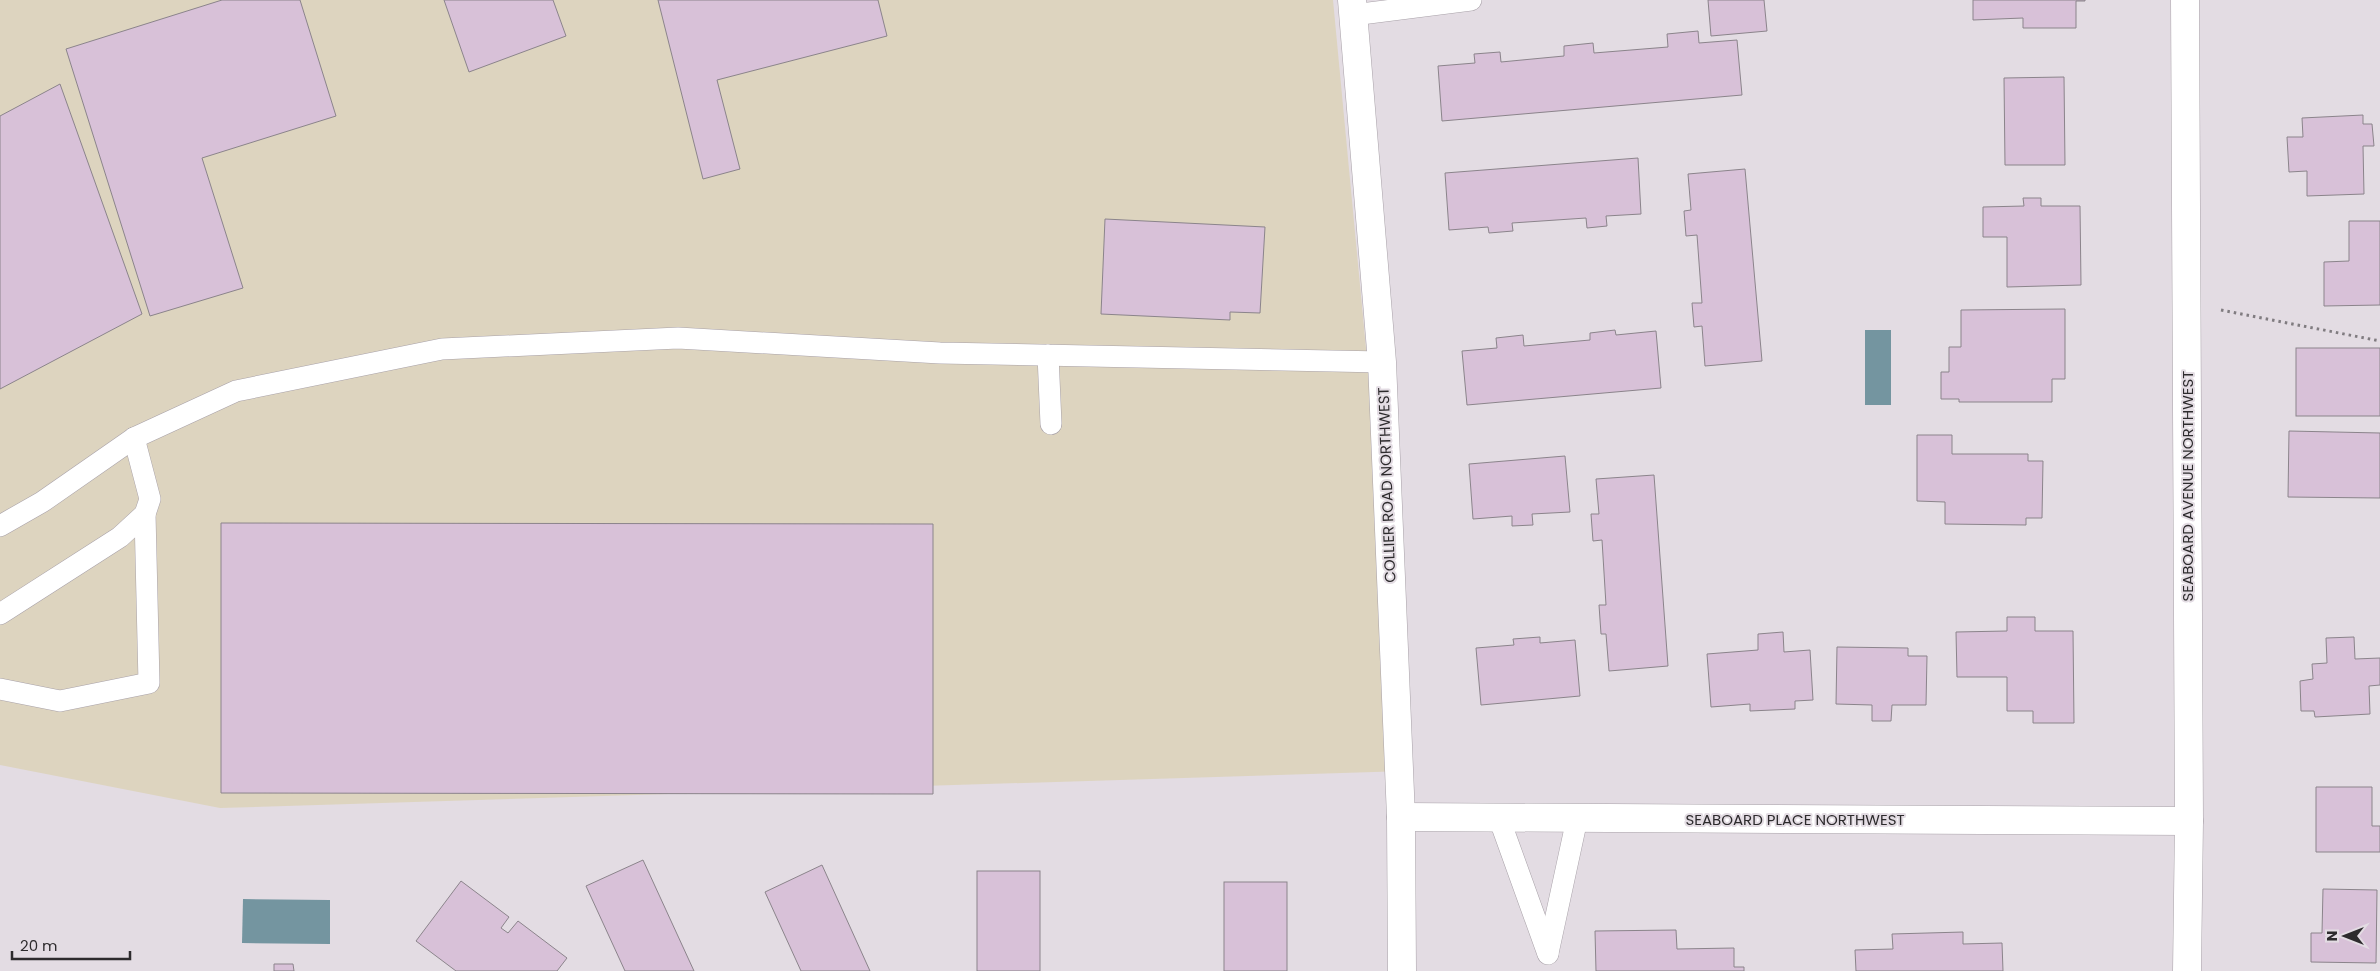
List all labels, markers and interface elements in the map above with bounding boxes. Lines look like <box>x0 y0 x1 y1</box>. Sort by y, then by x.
street label: SEABOARD AVENUE NORTHWEST <box>2177 371 2198 601</box>
street label: COLLIER ROAD NORTHWEST <box>1373 387 1400 583</box>
street label: SEABOARD PLACE NORTHWEST <box>1685 809 1905 830</box>
north arrow <box>2320 911 2370 961</box>
scale bar <box>12 928 130 960</box>
text: N <box>2322 931 2342 941</box>
text: 20 m <box>20 935 58 956</box>

